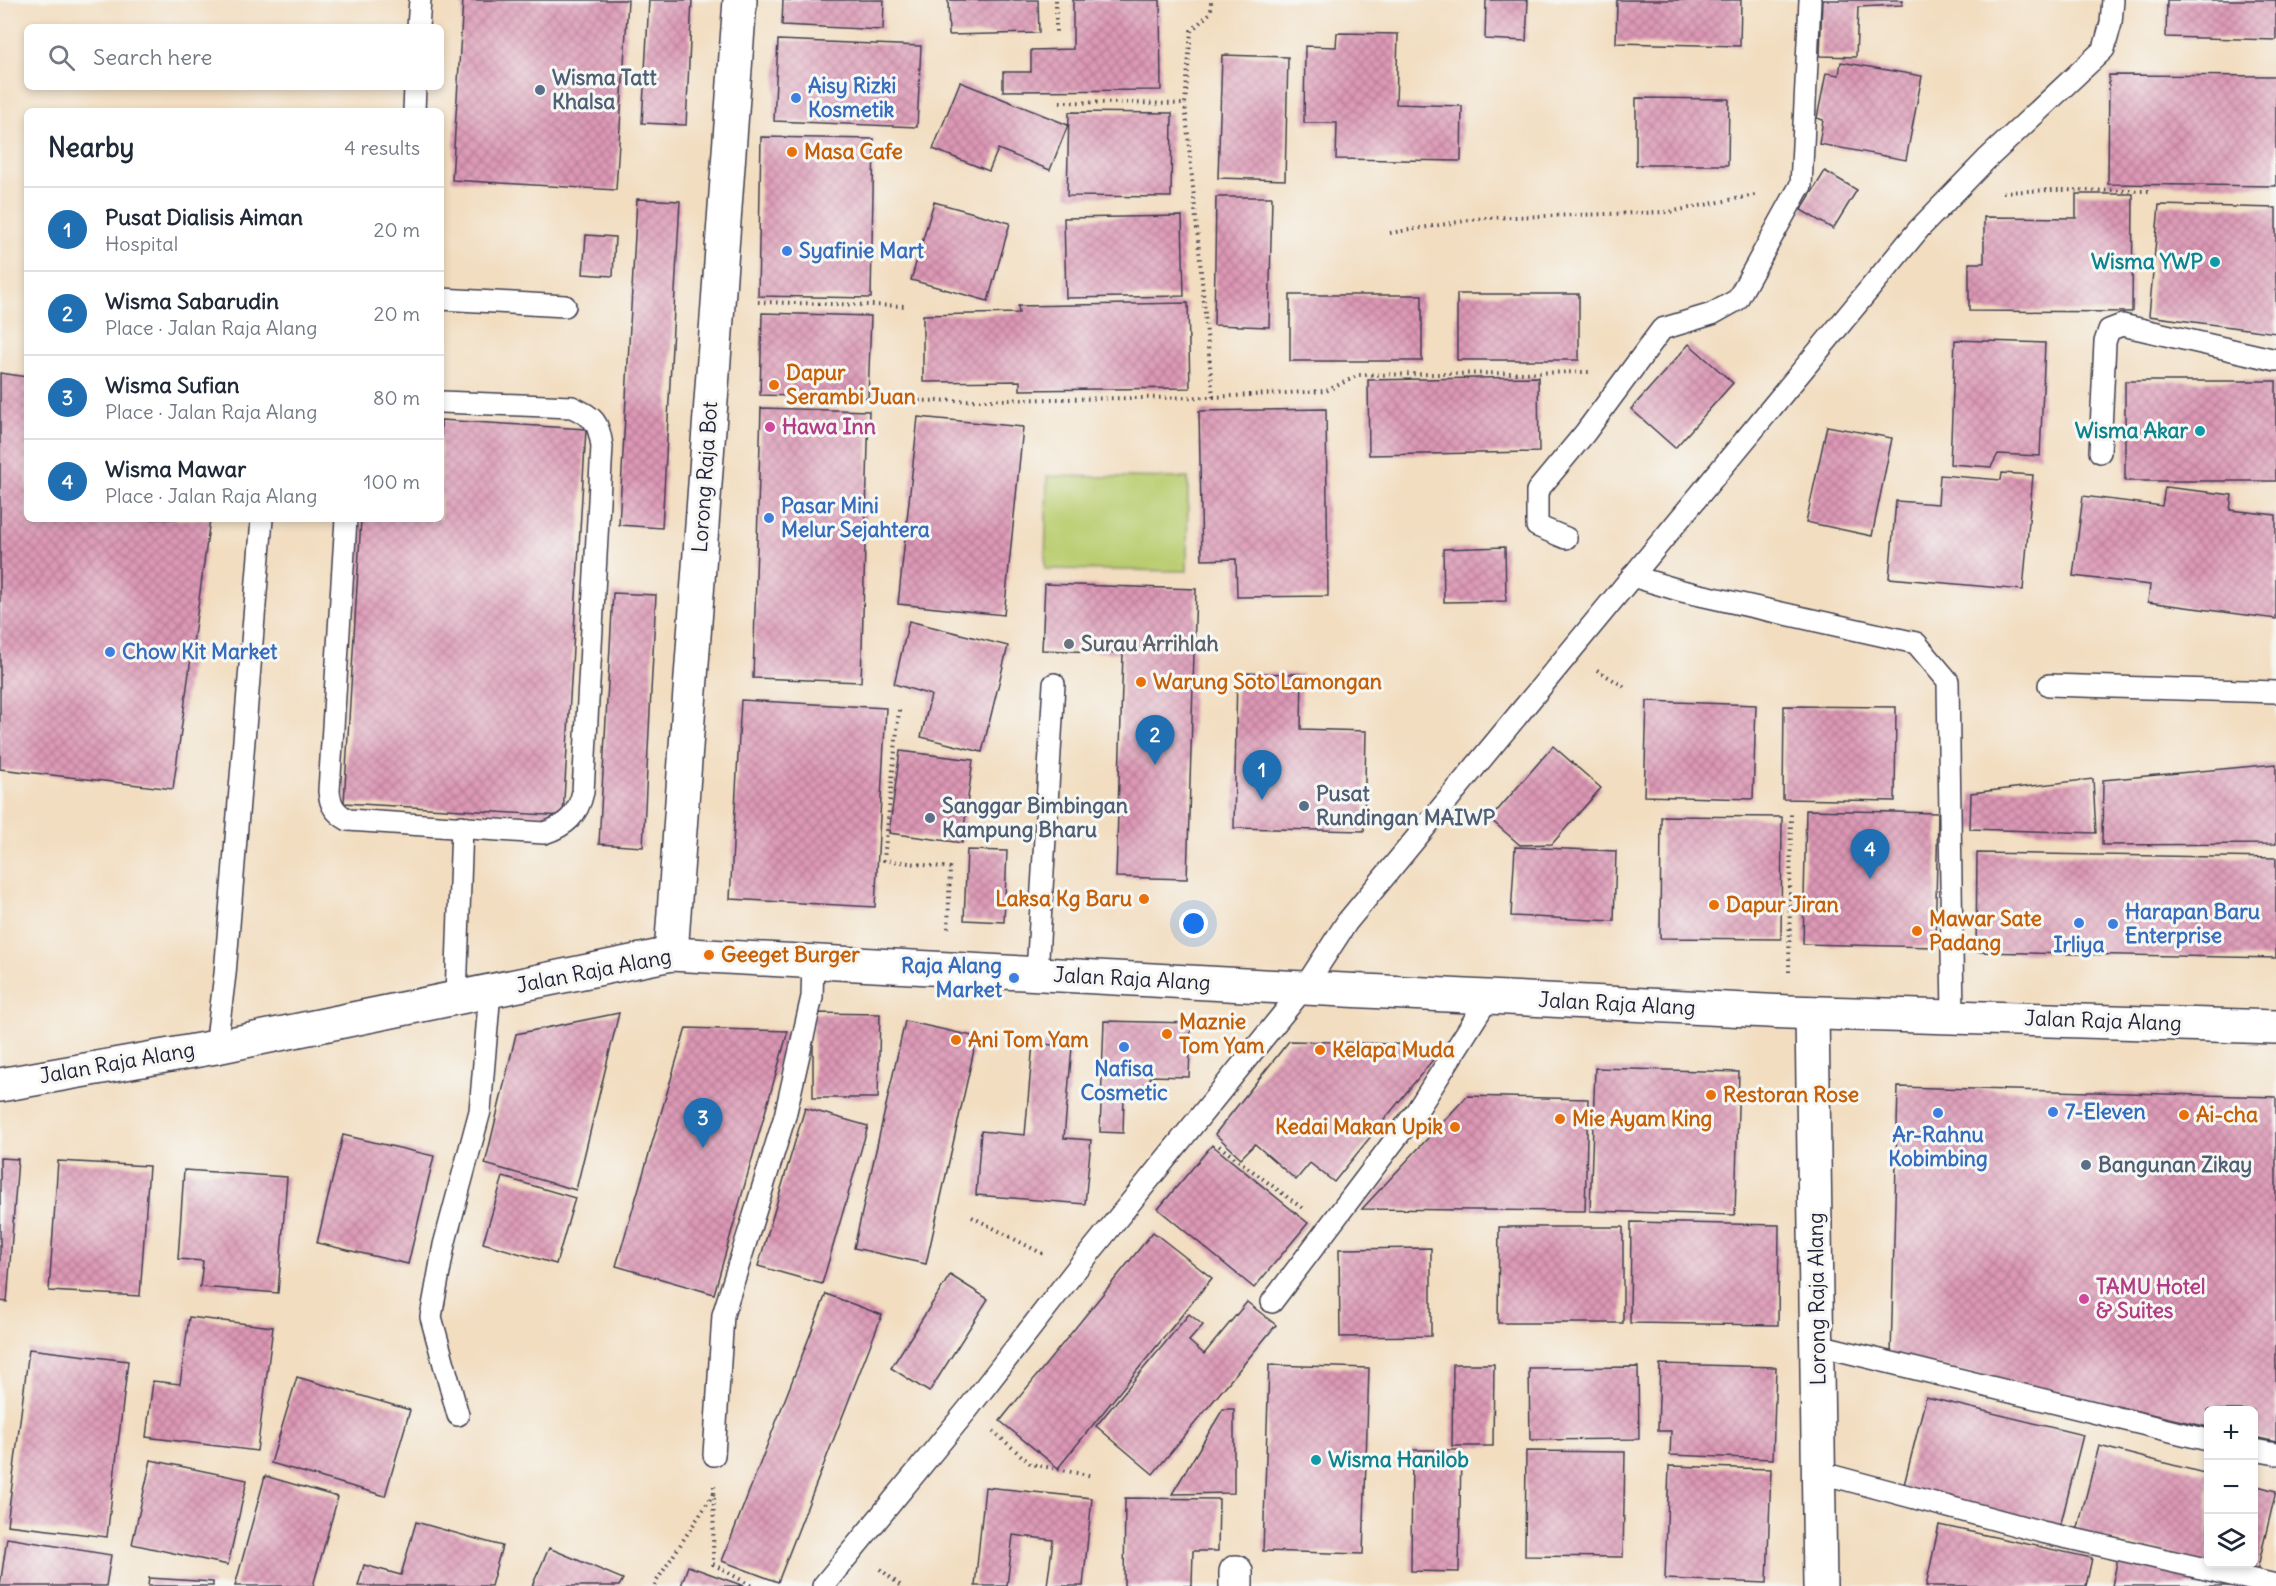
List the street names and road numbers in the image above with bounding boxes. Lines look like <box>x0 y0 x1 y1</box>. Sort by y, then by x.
street label: Lorong Raja Bot <box>686 400 723 553</box>
street label: Jalan Raja Alang <box>514 942 674 999</box>
street label: Jalan Raja Alang <box>1053 961 1211 996</box>
street label: Jalan Raja Alang <box>1538 986 1696 1021</box>
street label: Jalan Raja Alang <box>2024 1004 2182 1037</box>
street label: Jalan Raja Alang <box>37 1036 197 1089</box>
street label: Lorong Raja Alang <box>1801 1212 1832 1386</box>

